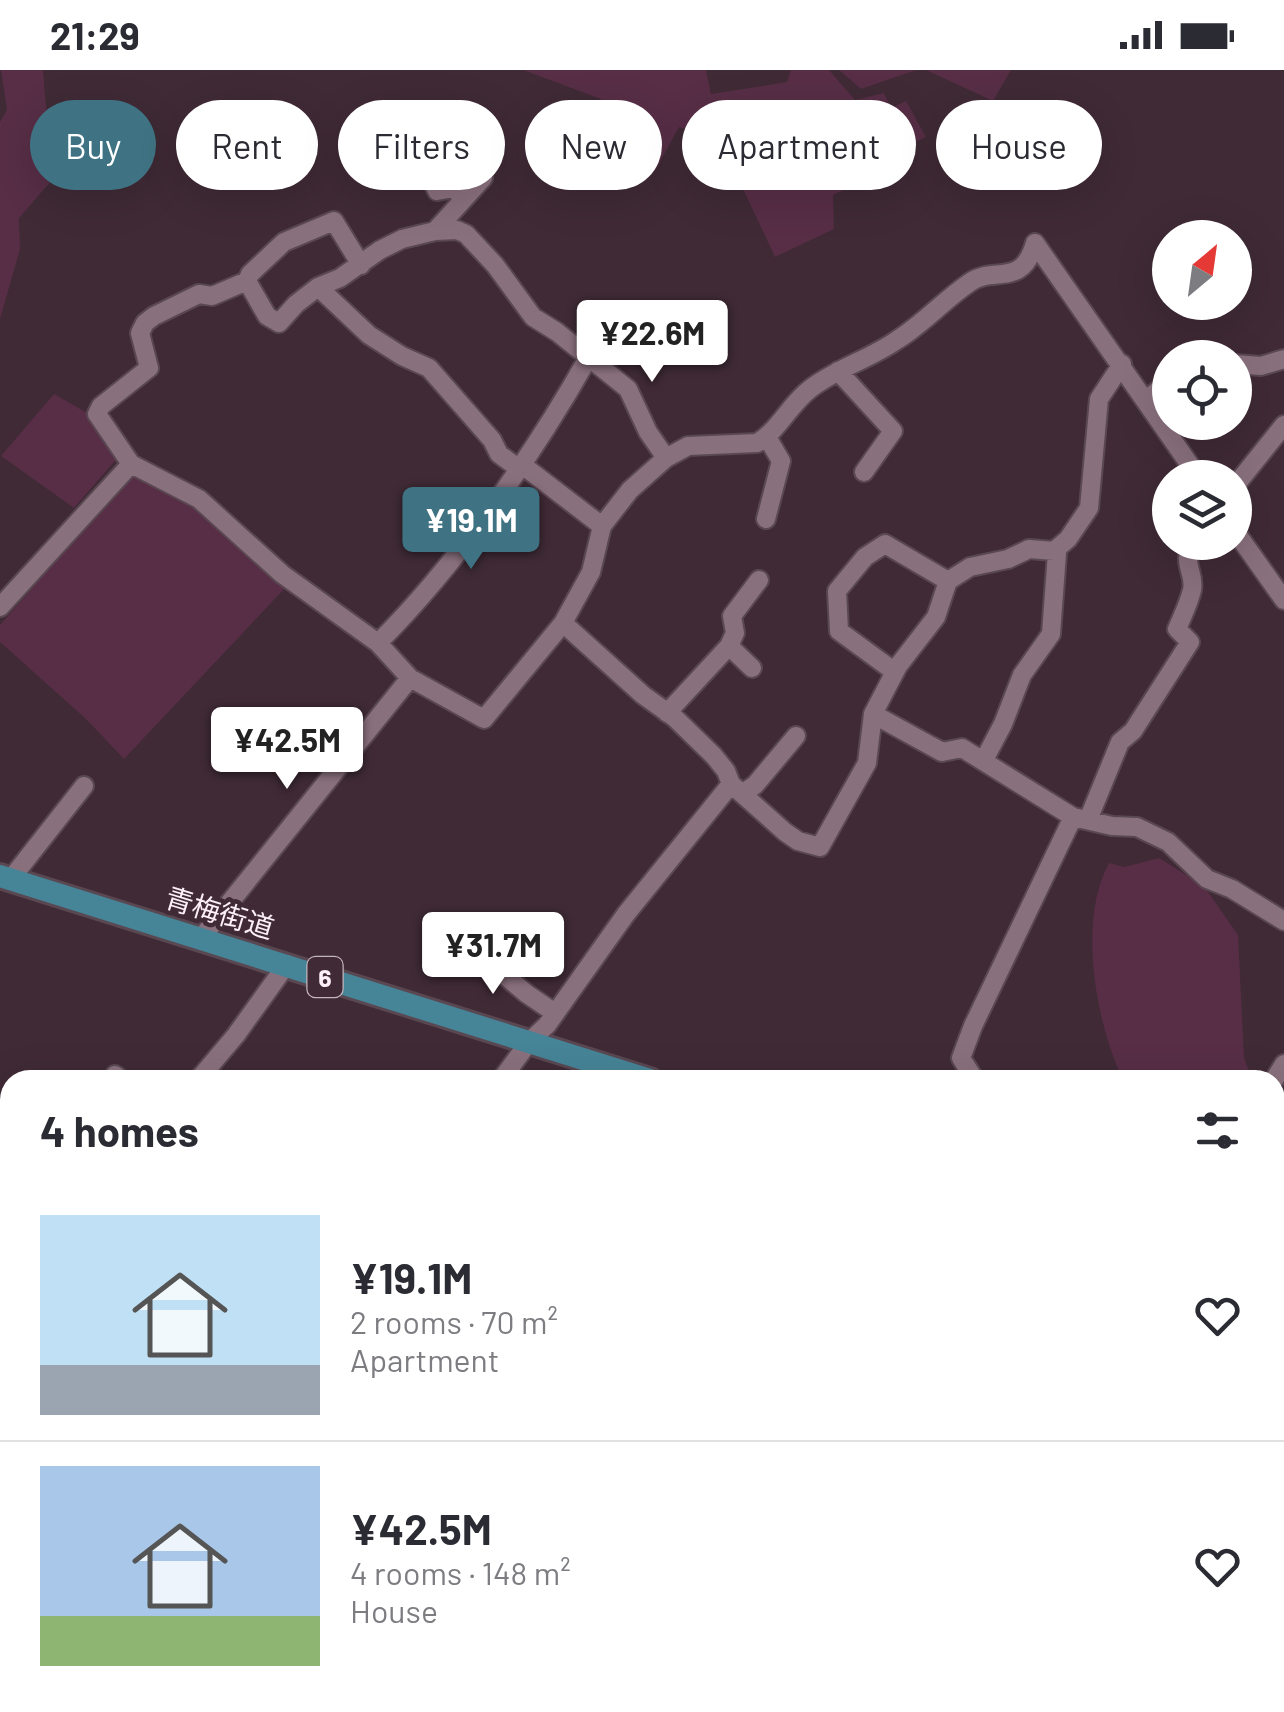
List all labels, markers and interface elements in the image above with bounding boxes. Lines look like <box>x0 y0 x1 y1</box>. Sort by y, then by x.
text: 21:29 <box>50 12 140 58</box>
chip: Buy <box>30 100 156 190</box>
chip: Rent <box>176 100 318 190</box>
chip: Filters <box>338 100 505 190</box>
chip: New <box>525 100 662 190</box>
chip: Apartment <box>682 100 916 190</box>
chip: House <box>936 100 1102 190</box>
north arrow <box>1152 220 1252 320</box>
map controls <box>1152 220 1252 560</box>
pin: ¥22.6M <box>571 300 733 385</box>
text: ¥22.6M <box>599 313 705 351</box>
button: locate <box>1152 340 1252 440</box>
button: layers <box>1152 460 1252 560</box>
pin: ¥19.1M <box>390 487 552 572</box>
text: ¥19.1M <box>424 500 518 538</box>
pin: ¥42.5M <box>206 707 368 792</box>
text: ¥42.5M <box>233 720 341 758</box>
street label: 青梅街道 <box>161 879 279 945</box>
pin: ¥31.7M <box>412 912 574 997</box>
text: ¥31.7M <box>444 925 542 963</box>
road number: 6 <box>308 957 342 997</box>
icon: filters <box>1190 1103 1245 1158</box>
text: 4 homes <box>40 1105 199 1155</box>
text: ¥19.1M <box>350 1252 472 1302</box>
icon: home <box>120 1255 240 1375</box>
icon: heart <box>1190 1288 1245 1343</box>
text: 2 rooms · 70 m² <box>350 1302 558 1340</box>
text: Apartment <box>350 1340 499 1378</box>
text: ¥42.5M <box>350 1503 492 1553</box>
icon: home <box>120 1506 240 1626</box>
icon: heart <box>1190 1539 1245 1594</box>
text: 4 rooms · 148 m² <box>350 1553 571 1591</box>
text: House <box>350 1591 438 1629</box>

